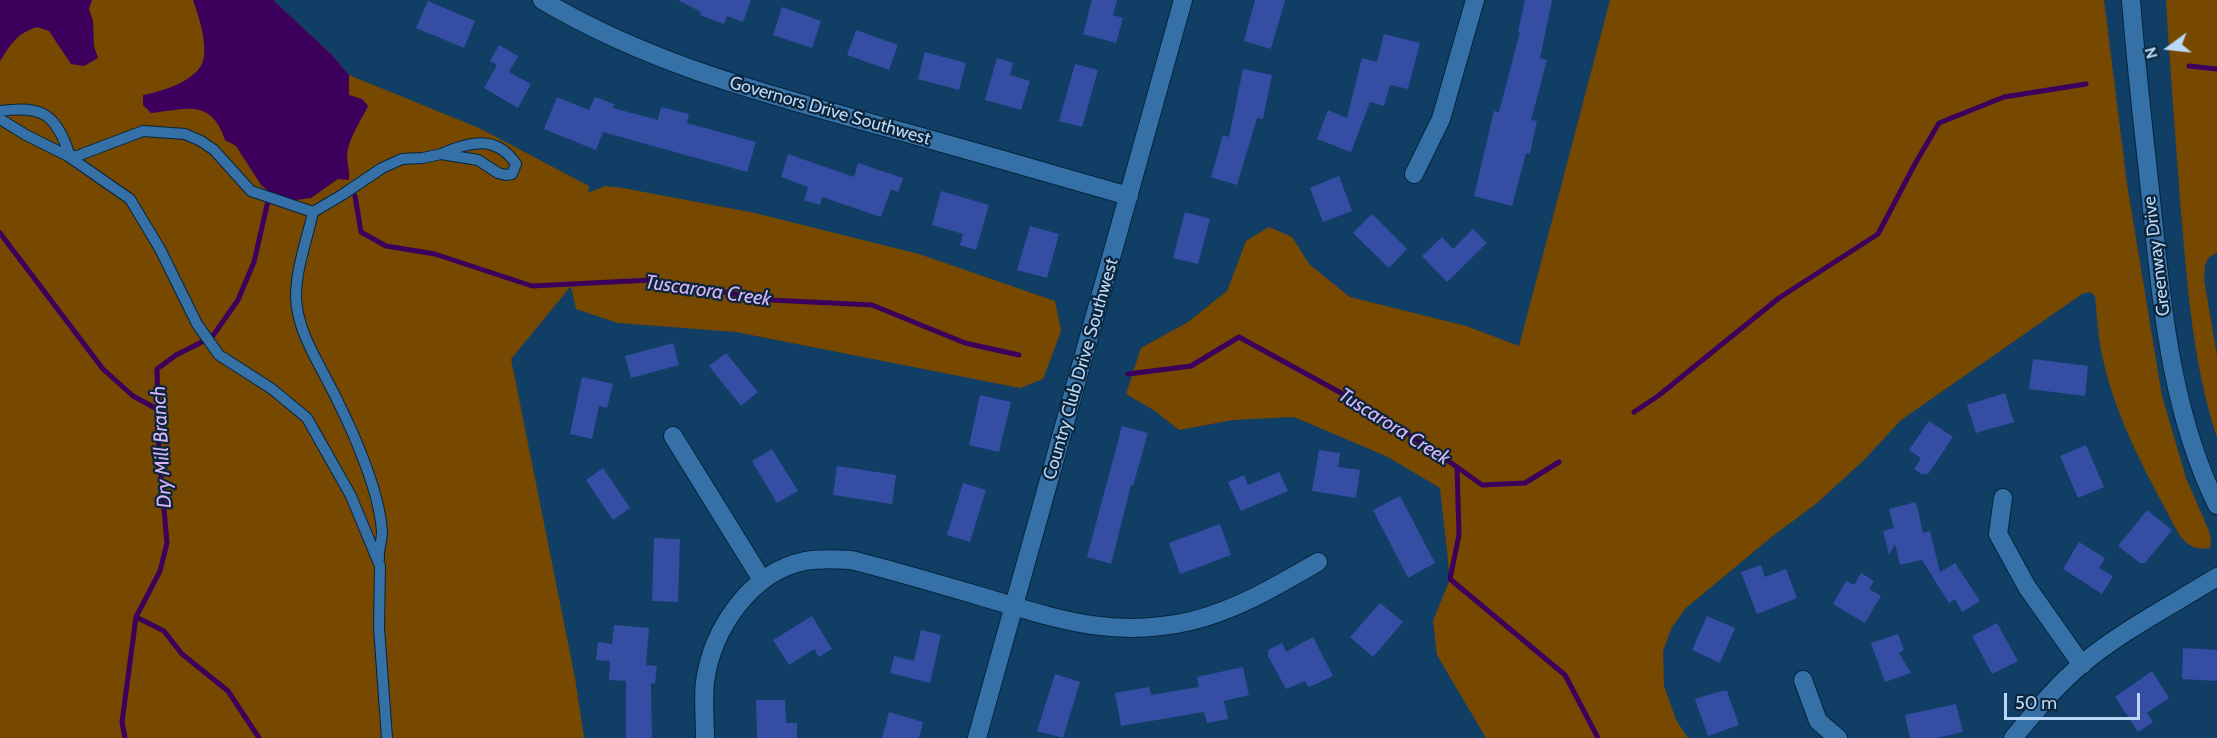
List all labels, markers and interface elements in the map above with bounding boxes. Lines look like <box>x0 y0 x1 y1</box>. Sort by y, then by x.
north arrow <box>2139 18 2199 78</box>
text: N <box>2140 45 2162 61</box>
street label: Governors Drive Southwest <box>727 72 933 150</box>
street label: Greenway Drive <box>2139 195 2175 317</box>
street label: Country Club Drive Southwest <box>1039 256 1123 482</box>
water label: Tuscarora Creek <box>643 270 773 312</box>
water label: Tuscarora Creek <box>1334 383 1454 471</box>
water label: Dry Mill Branch <box>147 385 177 509</box>
scale bar <box>2007 681 2144 719</box>
text: 50 m <box>2015 692 2057 714</box>

